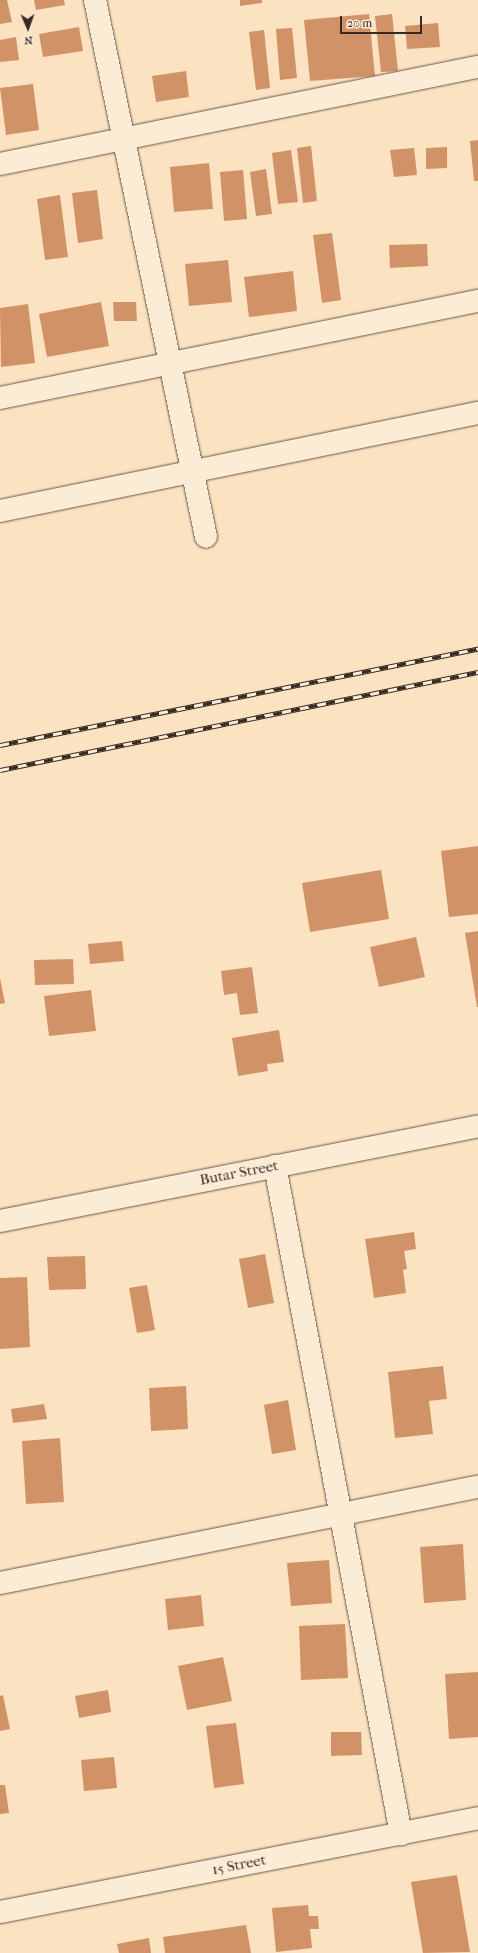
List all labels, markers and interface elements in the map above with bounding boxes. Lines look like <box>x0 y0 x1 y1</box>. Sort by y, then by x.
north arrow <box>8 8 48 48</box>
scale bar <box>342 8 424 34</box>
text: 20 m <box>347 16 372 30</box>
text: N <box>24 34 33 47</box>
street label: Butar Street <box>198 1157 280 1189</box>
street label: 15 Street <box>210 1851 268 1879</box>

